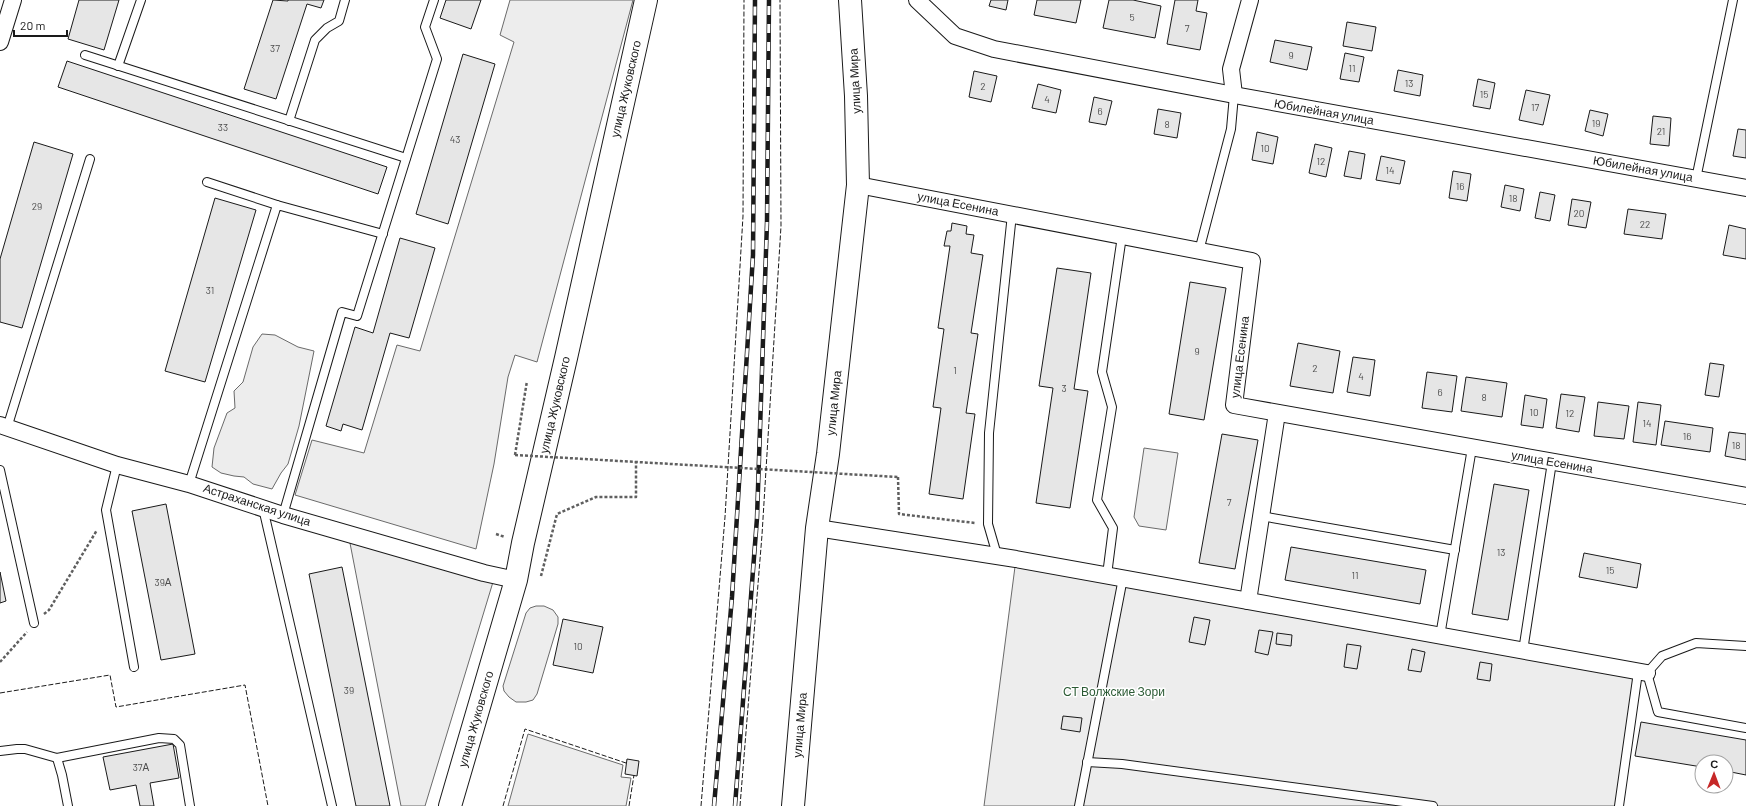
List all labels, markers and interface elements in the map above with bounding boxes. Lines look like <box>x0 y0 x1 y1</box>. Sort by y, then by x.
house number: 5 <box>1129 11 1135 23</box>
scale bar <box>14 12 67 38</box>
text: 20 m <box>20 18 46 32</box>
house number: 7 <box>1185 22 1190 34</box>
street label: улица Жуковского <box>607 38 644 139</box>
house number: 37 <box>270 42 280 54</box>
street label: улица Мира <box>845 48 864 114</box>
house number: 9 <box>1288 49 1294 61</box>
house number: 11 <box>1348 62 1356 74</box>
house number: 13 <box>1405 77 1413 89</box>
house number: 2 <box>980 80 986 92</box>
house number: 15 <box>1480 88 1488 100</box>
house number: 4 <box>1044 93 1050 105</box>
street label: Юбилейная улица <box>1273 95 1376 128</box>
house number: 17 <box>1531 101 1539 113</box>
house number: 6 <box>1097 105 1103 117</box>
house number: 19 <box>1592 117 1600 129</box>
house number: 8 <box>1164 118 1170 130</box>
house number: 33 <box>218 121 228 133</box>
house number: 21 <box>1657 125 1665 137</box>
house number: 43 <box>450 133 460 145</box>
house number: 10 <box>1260 142 1270 154</box>
street label: Юбилейная улица <box>1592 152 1695 185</box>
house number: 12 <box>1317 155 1325 167</box>
house number: 14 <box>1385 164 1395 176</box>
house number: 16 <box>1456 180 1464 192</box>
street label: улица Есенина <box>916 188 1000 219</box>
house number: 18 <box>1509 192 1517 204</box>
house number: 29 <box>32 200 42 212</box>
house number: 20 <box>1573 207 1585 219</box>
house number: 22 <box>1640 218 1650 230</box>
house number: 31 <box>206 284 214 296</box>
street label: улица Есенина <box>1227 315 1252 399</box>
house number: 9 <box>1194 345 1200 357</box>
street label: улица Жуковского <box>536 354 573 455</box>
house number: 2 <box>1312 362 1318 374</box>
house number: 1 <box>953 364 957 376</box>
street label: улица Мира <box>823 369 844 436</box>
house number: 4 <box>1358 370 1364 382</box>
house number: 3 <box>1061 382 1067 394</box>
house number: 6 <box>1437 386 1443 398</box>
house number: 8 <box>1481 391 1487 403</box>
house number: 10 <box>1529 406 1539 418</box>
house number: 12 <box>1566 407 1574 419</box>
house number: 14 <box>1642 417 1652 429</box>
house number: 16 <box>1683 430 1691 442</box>
house number: 18 <box>1732 439 1740 451</box>
street label: улица Есенина <box>1510 447 1594 476</box>
street label: Астраханская улица <box>202 480 313 529</box>
house number: 7 <box>1227 496 1232 508</box>
house number: 13 <box>1497 546 1505 558</box>
house number: 15 <box>1606 564 1614 576</box>
house number: 11 <box>1351 569 1359 581</box>
house number: 39А <box>154 576 172 588</box>
house number: 10 <box>573 640 583 652</box>
street label: улица Жуковского <box>455 669 497 769</box>
house number: 39 <box>344 684 354 696</box>
park label: СТ Волжские Зори <box>1063 684 1165 699</box>
street label: улица Мира <box>789 691 810 758</box>
north arrow <box>1694 754 1734 794</box>
text: С <box>1710 757 1718 770</box>
house number: 37А <box>133 761 150 773</box>

